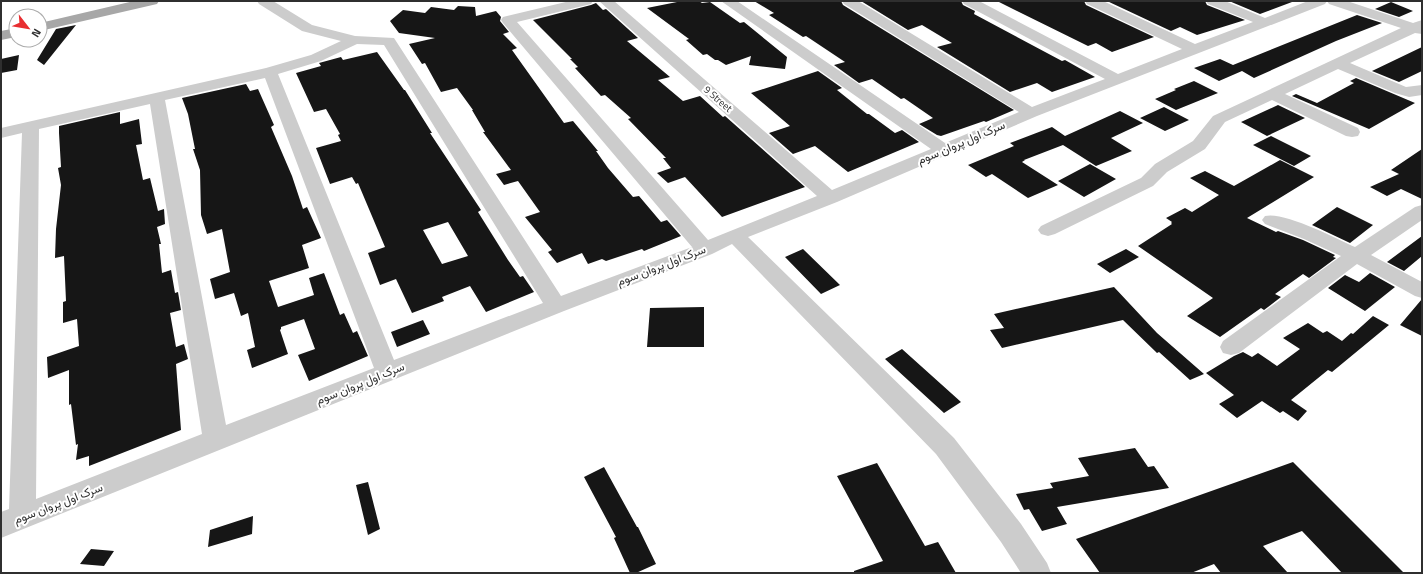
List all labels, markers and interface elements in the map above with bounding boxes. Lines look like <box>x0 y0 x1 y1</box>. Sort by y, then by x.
north arrow <box>8 8 48 48</box>
text: N <box>28 26 45 41</box>
street label: 9 Street <box>700 82 736 116</box>
street label: سرک اول پروان سوم <box>914 115 1008 169</box>
street label: سرک اول پروان سوم <box>614 239 708 291</box>
street label: سرک اول پروان سوم <box>313 357 407 409</box>
street label: سرک اول پروان سوم <box>11 477 105 529</box>

